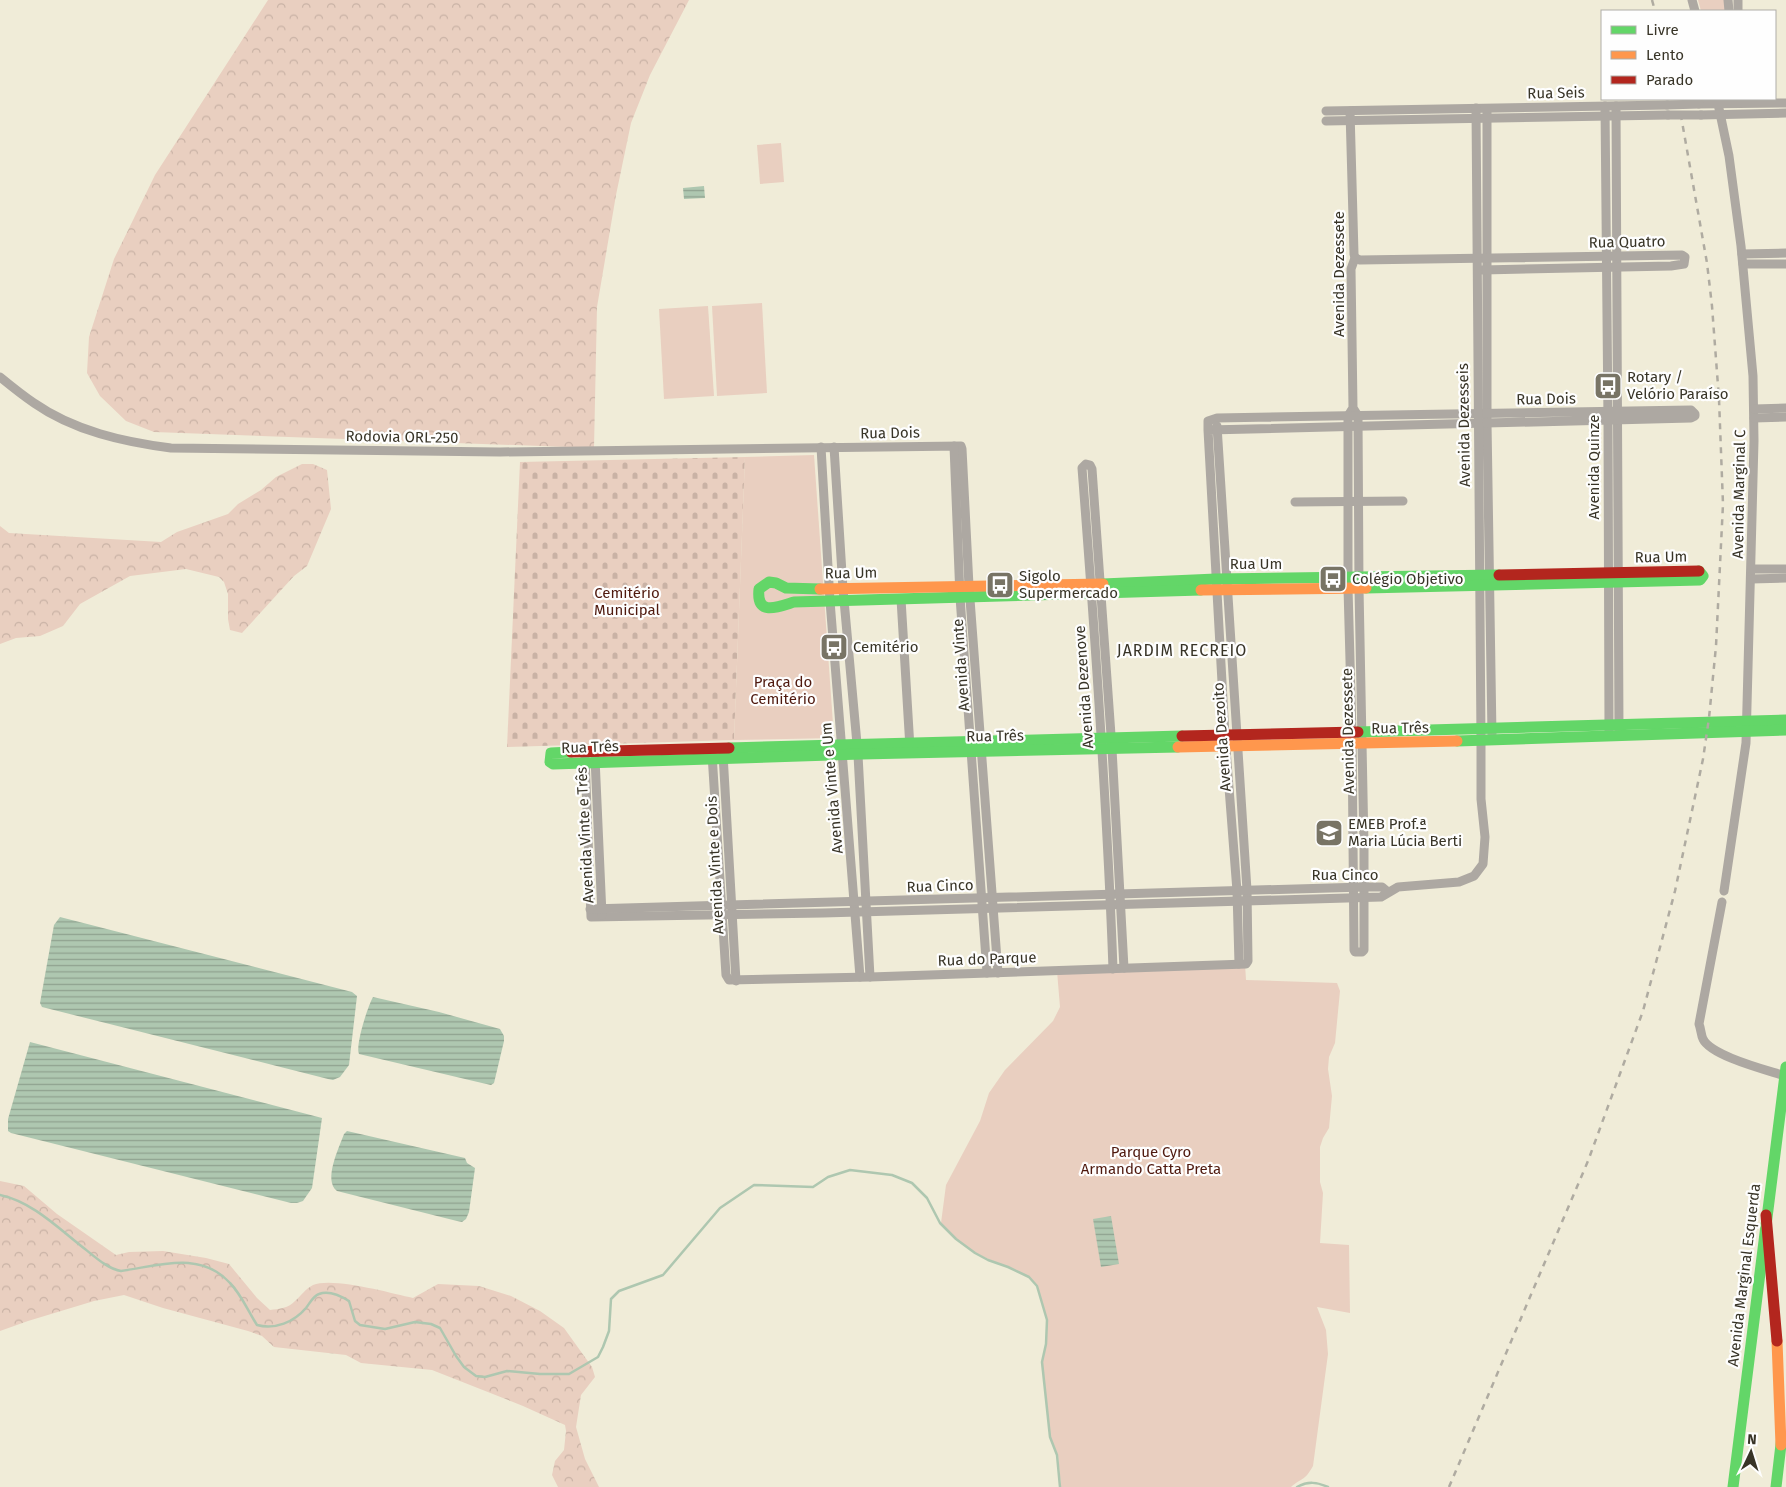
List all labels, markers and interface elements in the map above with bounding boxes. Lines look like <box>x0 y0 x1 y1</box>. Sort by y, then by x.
legend <box>1601 10 1776 100</box>
text: Livre <box>1646 21 1679 39</box>
text: Lento <box>1646 46 1684 64</box>
text: Parado <box>1646 71 1693 89</box>
street label: Rua Seis <box>1527 83 1585 103</box>
street label: Avenida Dezessete <box>1330 211 1348 337</box>
street label: Rua Quatro <box>1588 232 1666 252</box>
street label: Avenida Dezesseis <box>1454 363 1474 487</box>
place label: Rotary / Velório Paraíso <box>1627 368 1728 403</box>
bus stop icon: Rotary / Velório Paraíso <box>1593 371 1623 401</box>
street label: Rua Dois <box>1516 389 1576 409</box>
street label: Avenida Quinze <box>1585 415 1603 519</box>
street label: Rua Dois <box>860 423 920 443</box>
street label: Rodovia ORL-250 <box>345 427 459 447</box>
street label: Avenida Marginal C <box>1729 429 1749 559</box>
street label: Rua Um <box>1634 548 1688 566</box>
street label: Rua Um <box>1230 555 1282 573</box>
street label: Rua Um <box>824 564 878 582</box>
bus stop icon: Colégio Objetivo <box>1318 564 1348 594</box>
place label: Sigolo Supermercado <box>1019 567 1118 602</box>
bus stop icon: Sigolo Supermercado <box>985 570 1015 600</box>
place label: Colégio Objetivo <box>1352 570 1464 588</box>
park label: Cemitério Municipal <box>594 584 661 619</box>
street label: Avenida Vinte <box>949 618 973 712</box>
street label: Avenida Dezenove <box>1071 625 1097 749</box>
bus stop icon: Cemitério <box>819 632 849 662</box>
place label: Cemitério <box>853 638 919 656</box>
district label: JARDIM RECREIO <box>1117 641 1247 660</box>
street label: Avenida Dezessete <box>1338 668 1358 794</box>
park label: Praça do Cemitério <box>750 673 816 708</box>
street label: Avenida Dezoito <box>1209 682 1235 792</box>
street label: Rua Três <box>1371 718 1429 738</box>
street label: Avenida Vinte e Um <box>817 722 847 854</box>
street label: Rua Três <box>966 726 1024 746</box>
street label: Rua Três <box>561 737 619 757</box>
street label: Avenida Vinte e Três <box>572 766 598 904</box>
street label: Avenida Vinte e Dois <box>702 795 728 935</box>
place label: EMEB Prof.ª Maria Lúcia Berti <box>1348 815 1462 850</box>
school or university icon: EMEB Prof.ª Maria Lúcia Berti <box>1314 818 1344 848</box>
street label: Rua Cinco <box>1312 866 1379 884</box>
street label: Rua Cinco <box>906 876 974 896</box>
street label: Rua do Parque <box>937 948 1037 970</box>
park label: Parque Cyro Armando Catta Preta <box>1081 1143 1221 1178</box>
street label: Avenida Marginal Esquerda <box>1724 1183 1764 1367</box>
north arrow <box>1726 1427 1776 1477</box>
text: N <box>1747 1431 1757 1448</box>

